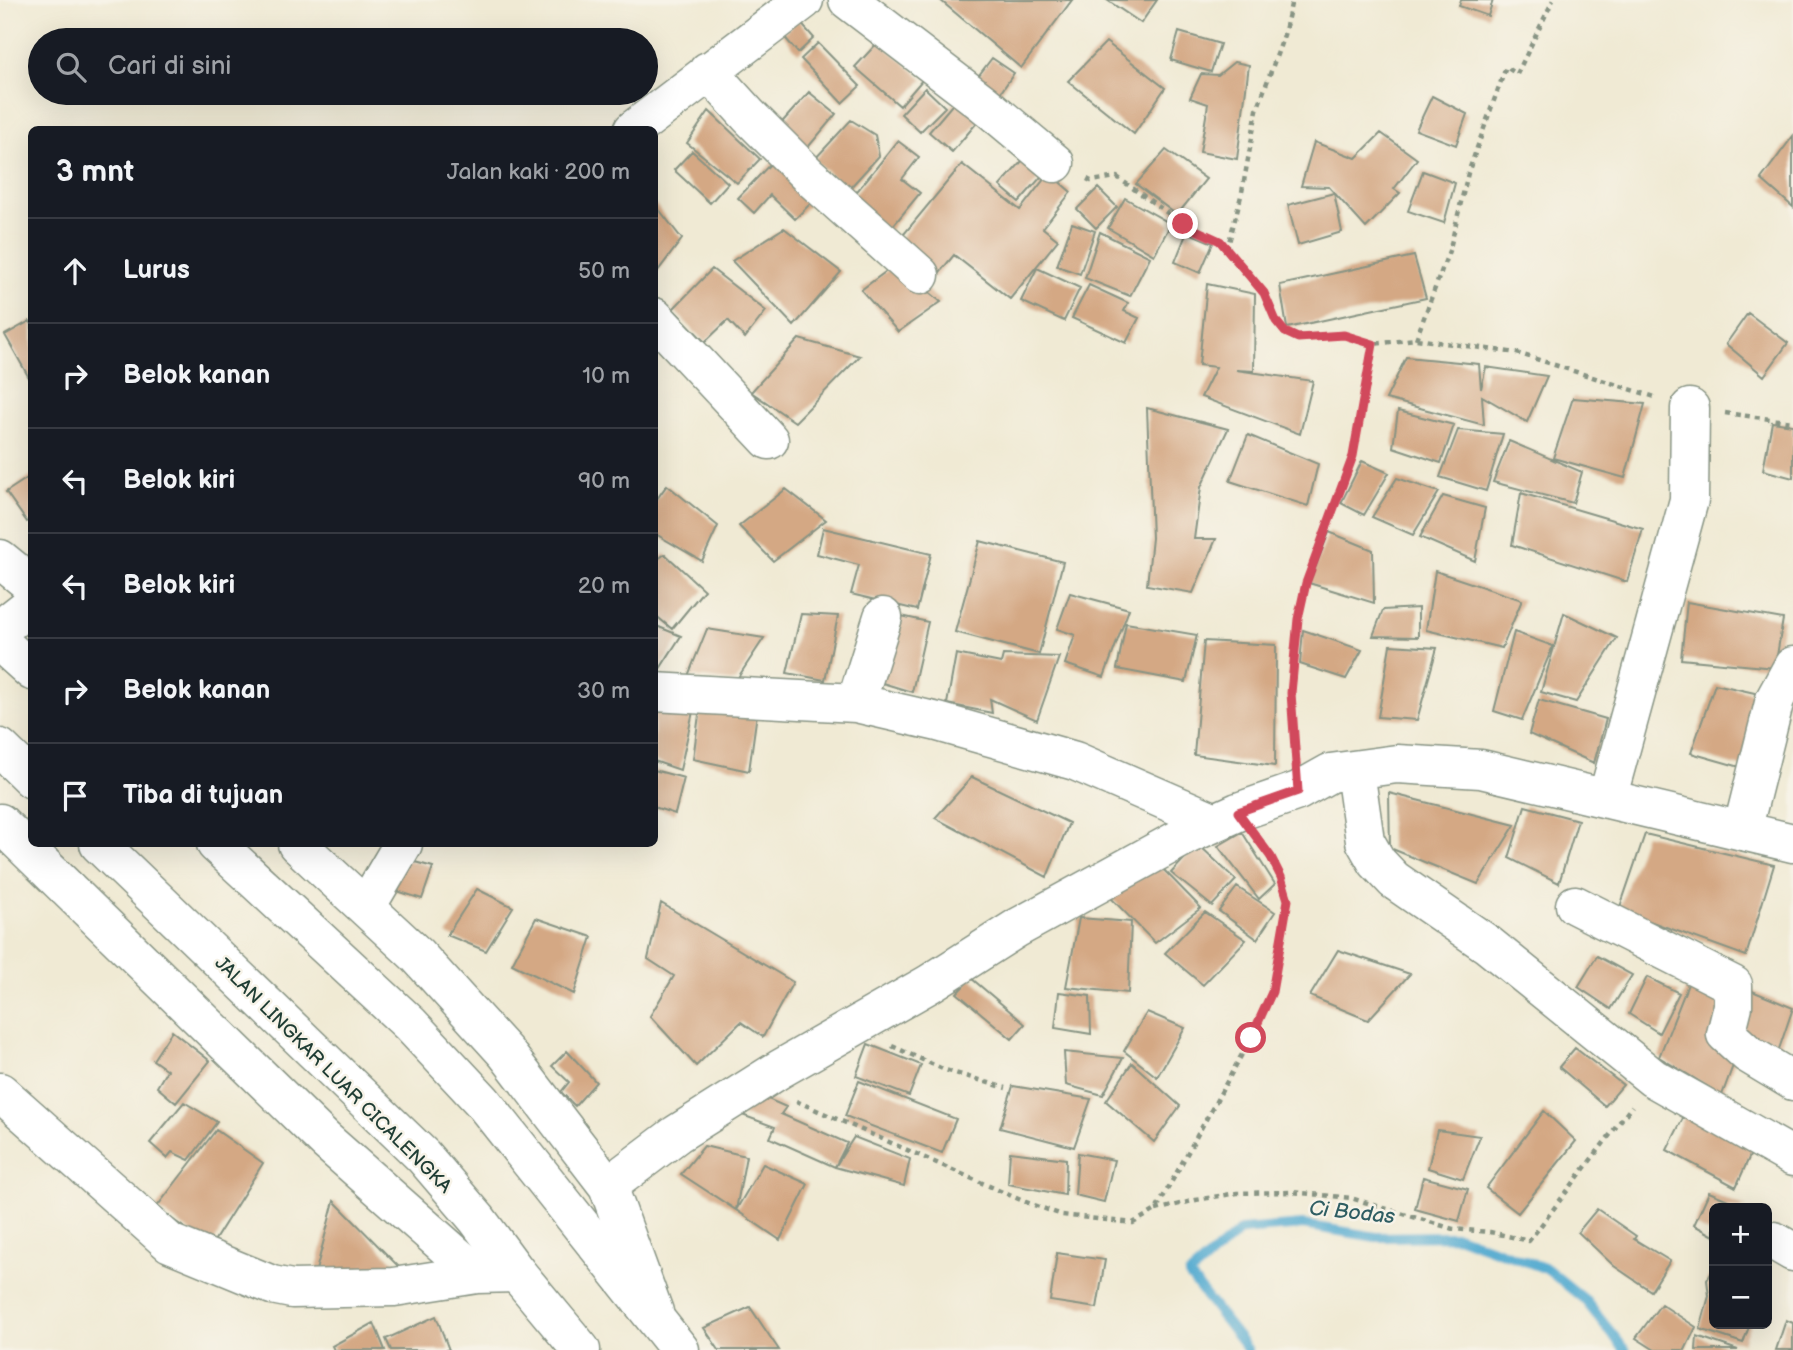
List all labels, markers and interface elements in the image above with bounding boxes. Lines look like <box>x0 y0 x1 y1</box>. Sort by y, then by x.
search box <box>28 28 658 105</box>
icon: search <box>52 48 90 86</box>
text: Cari di sini <box>108 51 231 82</box>
text: 3 mnt <box>56 154 134 190</box>
text: Jalan kaki · 200 m <box>447 158 630 186</box>
route end <box>1167 208 1198 239</box>
icon: ahead <box>56 252 94 290</box>
text: Lurus <box>123 255 190 286</box>
text: 50 m <box>578 257 630 285</box>
icon: right <box>56 357 94 395</box>
text: Belok kanan <box>123 360 270 391</box>
text: 10 m <box>582 362 630 390</box>
icon: left <box>56 462 94 500</box>
text: Belok kiri <box>123 465 235 496</box>
text: 90 m <box>578 467 630 495</box>
icon: left <box>56 567 94 605</box>
text: Belok kiri <box>123 570 235 601</box>
text: 20 m <box>578 572 630 600</box>
icon: right <box>56 672 94 710</box>
text: Belok kanan <box>123 675 270 706</box>
text: 30 m <box>577 677 630 705</box>
icon: arrive <box>56 777 94 815</box>
text: Tiba di tujuan <box>123 780 283 811</box>
street label: JALAN LINGKAR LUAR CICALENGKA <box>210 952 456 1199</box>
route start <box>1235 1022 1266 1053</box>
water label: Ci Bodas <box>1308 1196 1397 1229</box>
map controls <box>1709 1203 1772 1329</box>
button: + <box>1709 1203 1772 1266</box>
button: − <box>1709 1266 1772 1329</box>

